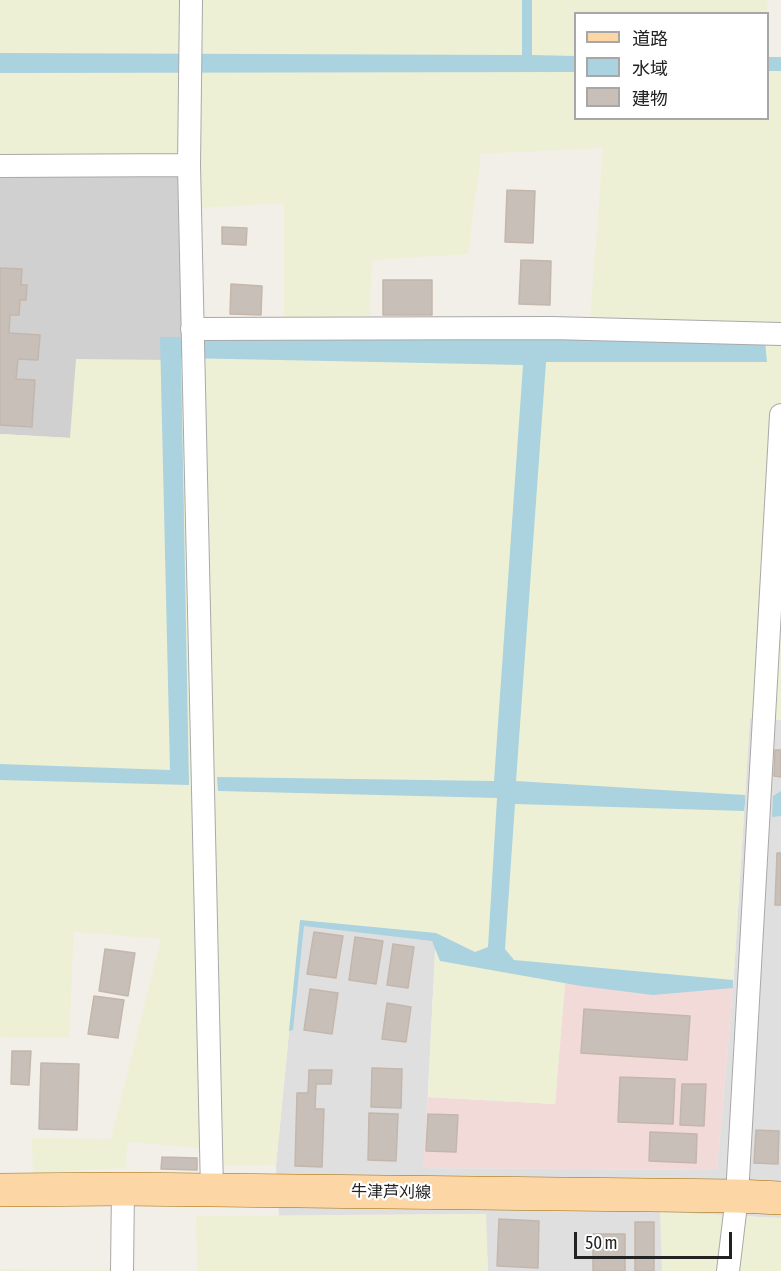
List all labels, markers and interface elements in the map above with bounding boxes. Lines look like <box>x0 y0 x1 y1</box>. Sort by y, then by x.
legend <box>574 12 769 120</box>
text: 道路 <box>632 28 668 49</box>
text: 水域 <box>632 58 668 79</box>
text: 建物 <box>632 88 668 109</box>
street label: 牛津芦刈線 <box>351 1182 431 1202</box>
scale bar <box>577 1220 734 1258</box>
text: 50 m <box>585 1232 617 1253</box>

